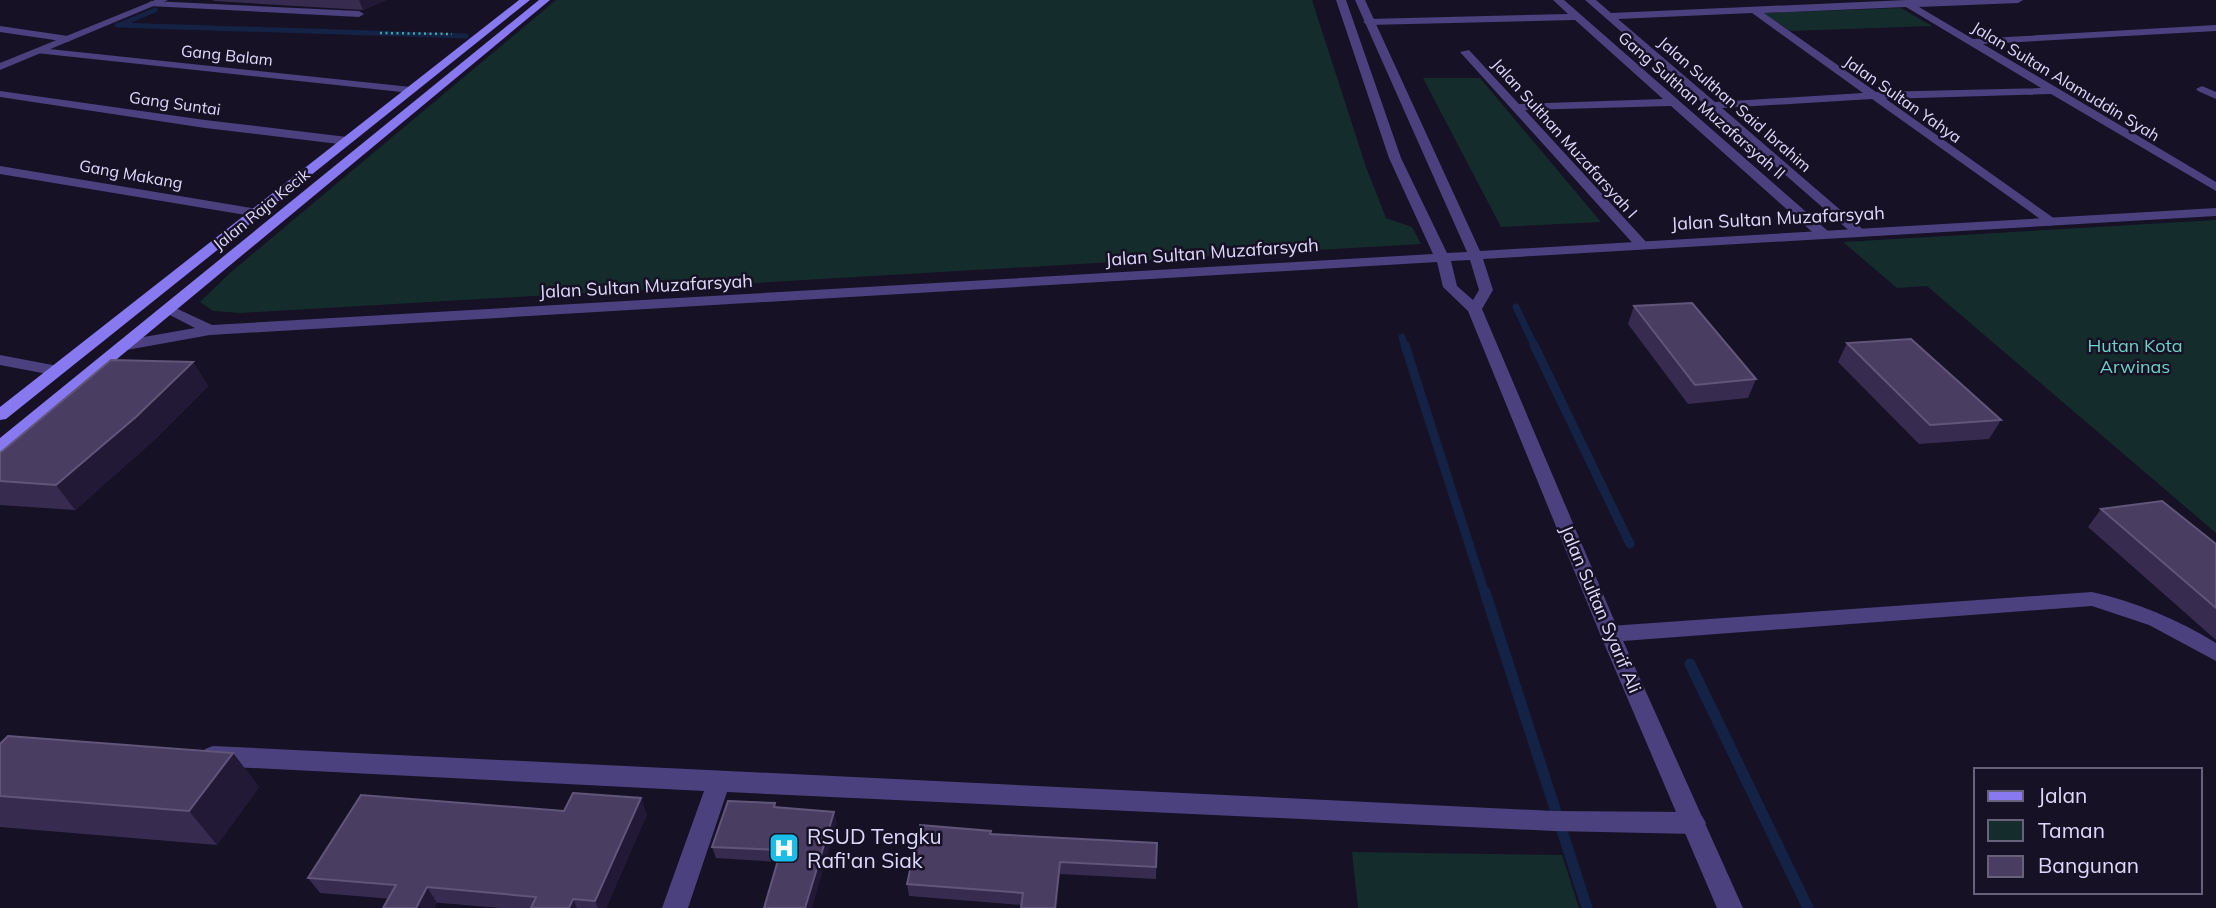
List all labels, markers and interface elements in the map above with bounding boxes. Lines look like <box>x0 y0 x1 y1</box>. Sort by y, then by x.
street label: Jalan Sultan Alamuddin Syah <box>1968 17 2164 145</box>
street label: Gang Sulthan Muzafarsyah II <box>1614 27 1790 183</box>
street label: Jalan Sulthan Said Ibrahim <box>1654 32 1816 176</box>
street label: Gang Balam <box>180 40 274 70</box>
street label: Jalan Sultan Yahya <box>1840 51 1966 147</box>
street label: Jalan Sulthan Muzafarsyah I <box>1488 54 1642 222</box>
street label: Gang Suntai <box>128 87 222 119</box>
street label: Gang Makang <box>78 155 184 193</box>
street label: Jalan Raja Kecik <box>209 163 314 254</box>
street label: Jalan Sultan Muzafarsyah <box>1671 201 1885 235</box>
street label: Jalan Sultan Muzafarsyah <box>1105 233 1319 271</box>
street label: Jalan Sultan Muzafarsyah <box>539 269 753 303</box>
park label: Hutan Kota Arwinas <box>2087 334 2183 378</box>
street label: Jalan Sultan Syarif Ali <box>1555 522 1647 696</box>
legend <box>1974 768 2202 894</box>
text: Jalan <box>2038 782 2087 808</box>
text: Taman <box>2038 817 2105 843</box>
place label: RSUD Tengku Rafi'an Siak <box>807 823 942 873</box>
hospital icon: RSUD Tengku Rafi'an Siak <box>767 831 801 865</box>
text: Bangunan <box>2038 852 2139 878</box>

